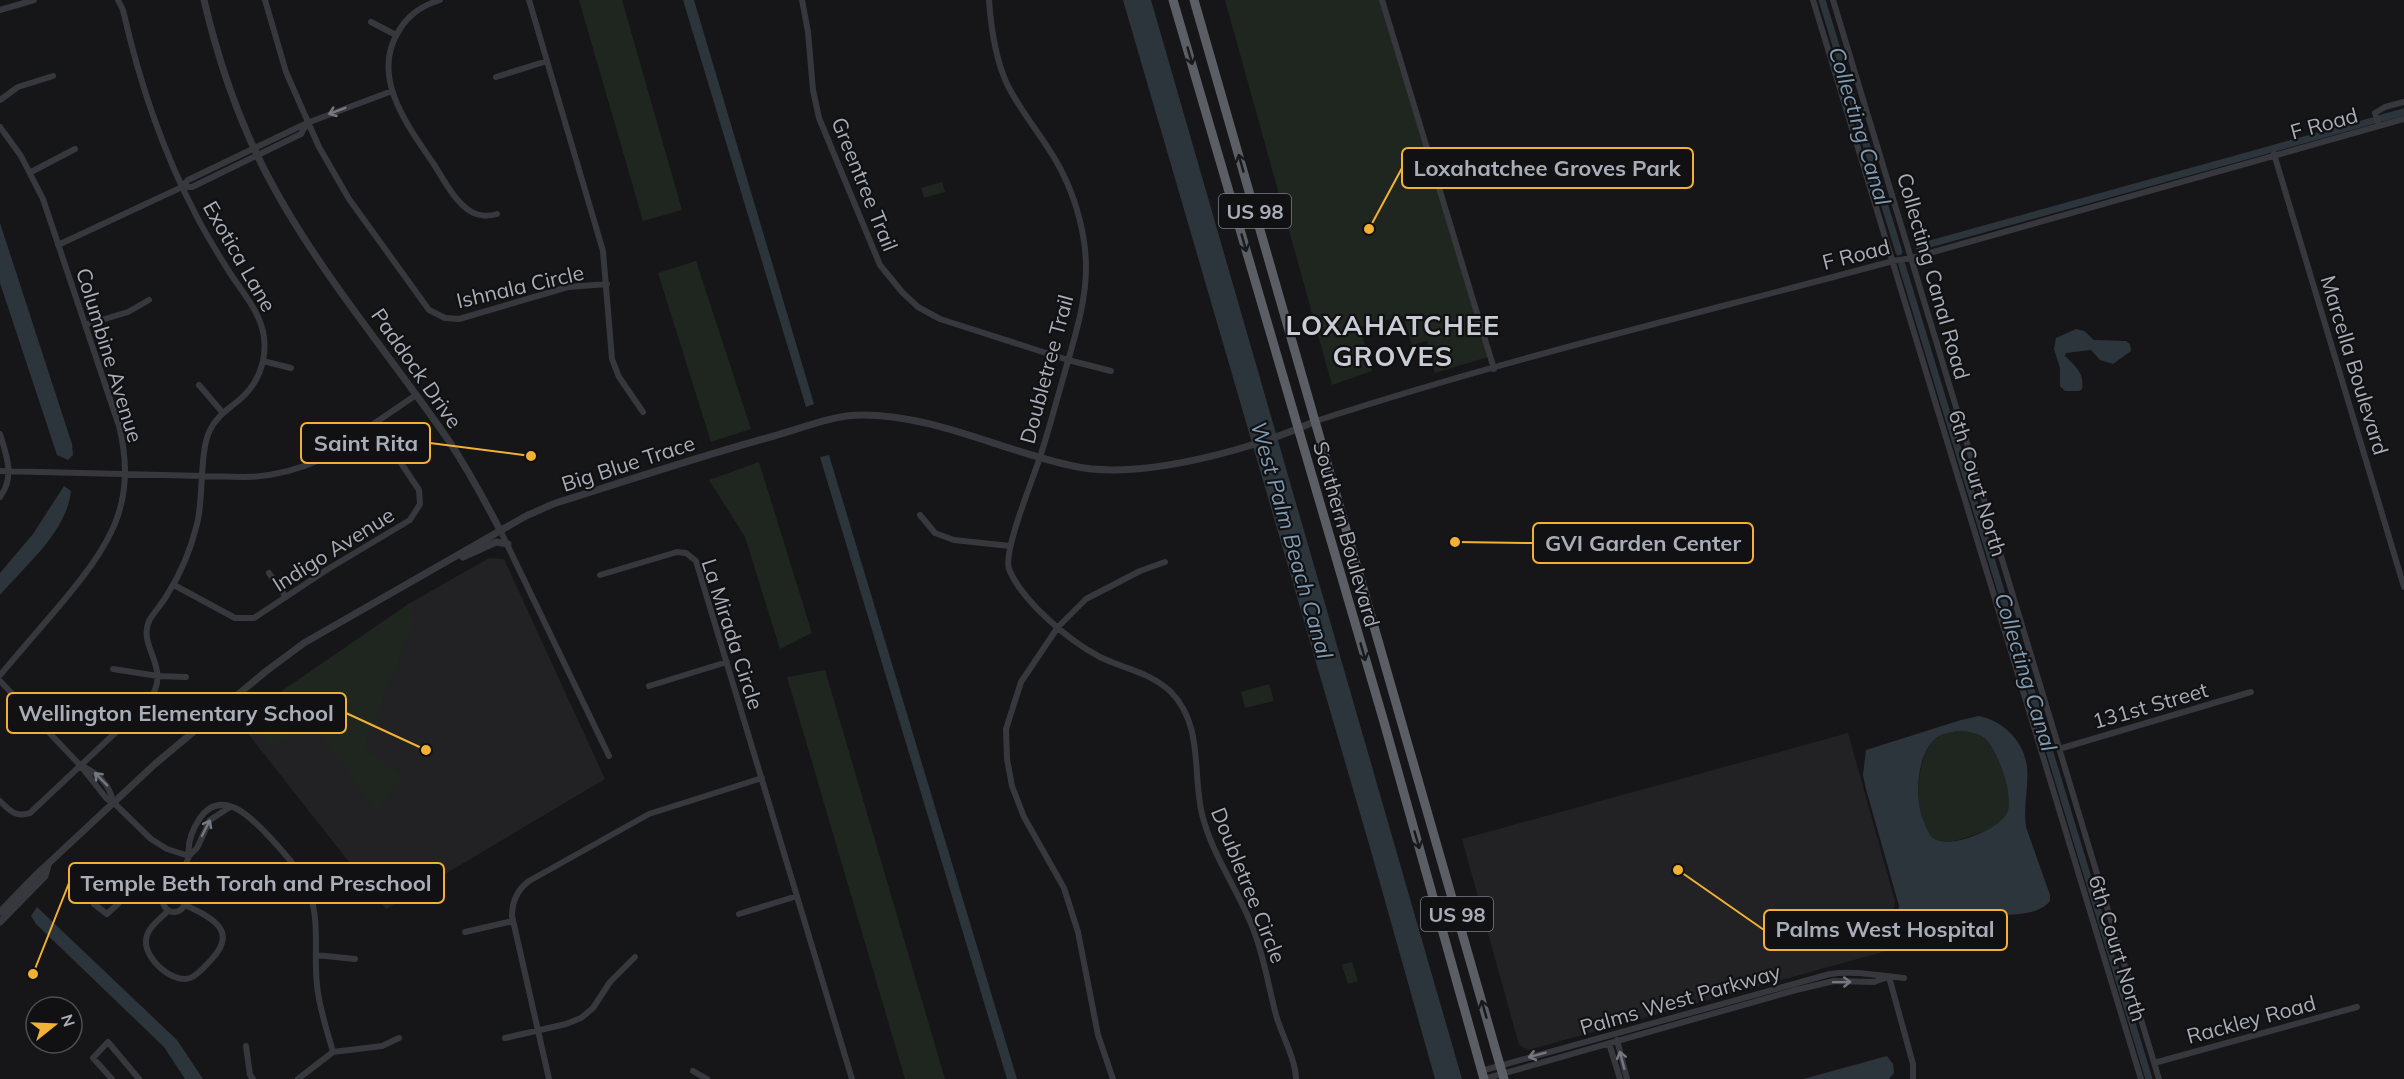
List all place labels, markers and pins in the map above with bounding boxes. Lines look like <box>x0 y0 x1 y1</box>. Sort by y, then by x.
callout: Loxahatchee Groves Park <box>1402 148 1693 188</box>
callout: Saint Rita <box>301 423 430 463</box>
callout: GVI Garden Center <box>1533 523 1753 563</box>
callout: Wellington Elementary School <box>7 693 346 733</box>
callout: Temple Beth Torah and Preschool <box>69 863 444 903</box>
callout: Palms West Hospital <box>1764 910 2007 950</box>

